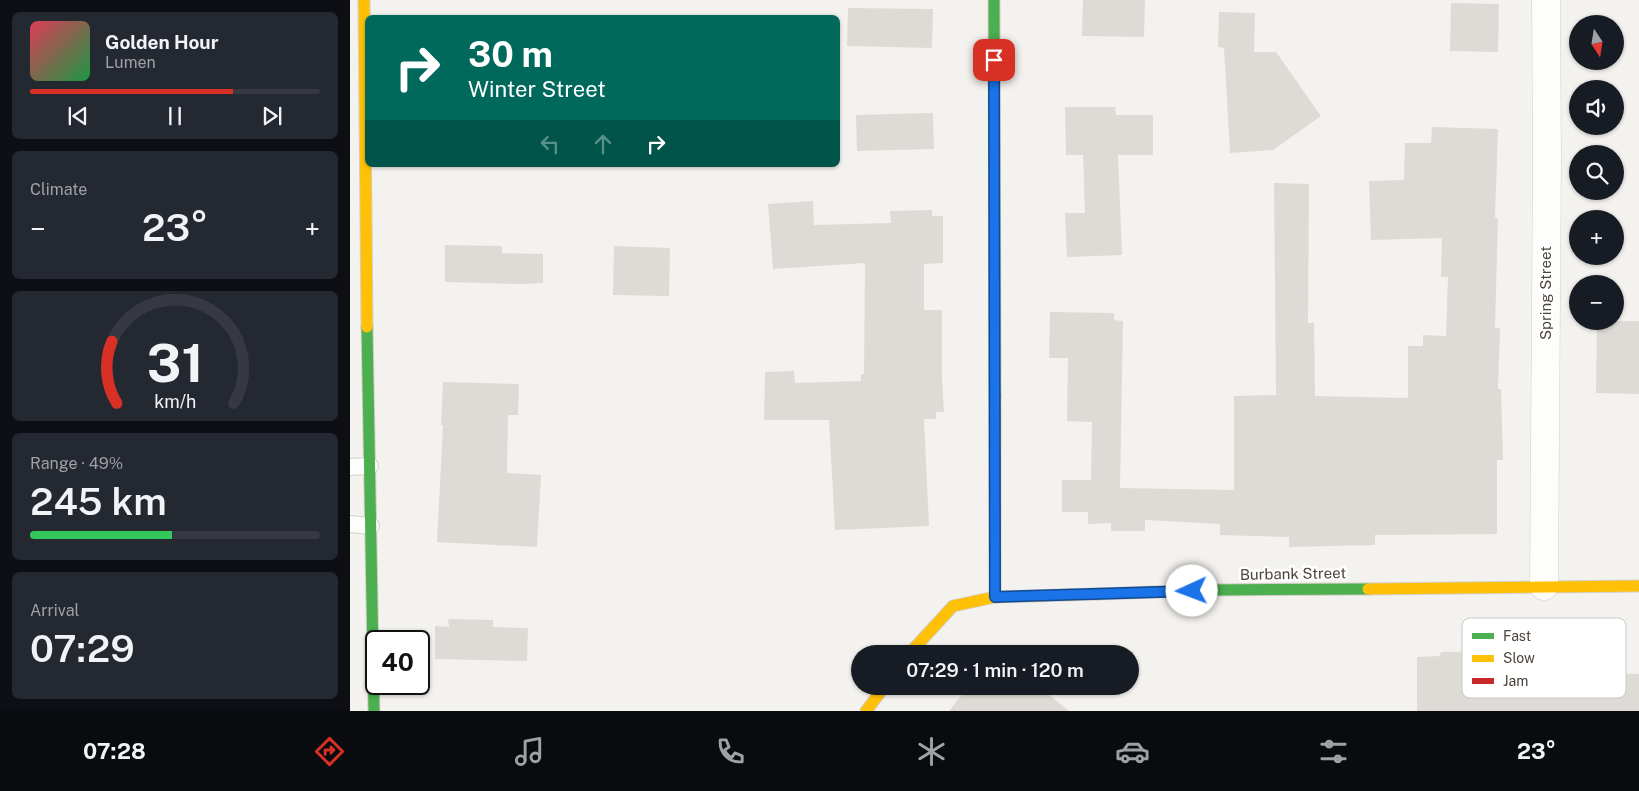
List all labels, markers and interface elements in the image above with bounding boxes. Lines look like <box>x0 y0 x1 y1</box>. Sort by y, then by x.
north arrow <box>1569 15 1624 70</box>
map controls <box>1569 15 1624 330</box>
text: Golden Hour <box>105 31 219 53</box>
text: 30 m <box>468 34 553 75</box>
icon: right <box>385 35 450 100</box>
pin <box>973 39 1015 81</box>
icon: arrive <box>980 46 1008 74</box>
text: Lumen <box>105 53 156 72</box>
text: Winter Street <box>468 76 606 102</box>
button: sound <box>1569 80 1624 135</box>
icon: previous <box>64 102 92 130</box>
icon: pause <box>161 102 189 130</box>
icon: next <box>258 102 286 130</box>
icon: left <box>536 130 564 158</box>
icon: ahead <box>589 130 617 158</box>
icon: right <box>642 130 670 158</box>
button: search <box>1569 145 1624 200</box>
text: Climate <box>30 180 87 199</box>
text: 23° <box>142 205 208 250</box>
button: + <box>1569 210 1624 265</box>
text: − <box>30 212 46 245</box>
text: + <box>304 212 320 245</box>
street label: Spring Street <box>1537 246 1554 340</box>
button: − <box>1569 275 1624 330</box>
text: 31 <box>147 333 203 394</box>
text: km/h <box>154 391 196 412</box>
text: Range · 49% <box>30 454 123 473</box>
text: 245 km <box>30 479 167 524</box>
position arrow <box>1165 564 1217 616</box>
street label: Burbank Street <box>1240 564 1346 583</box>
text: Arrival <box>30 601 79 620</box>
legend <box>1462 618 1626 698</box>
text: 07:29 <box>30 626 135 671</box>
text: Fast <box>1503 628 1531 644</box>
speed limit sign: 40 <box>365 630 430 695</box>
text: Slow <box>1503 650 1535 666</box>
text: 07:29 · 1 min · 120 m <box>906 659 1084 681</box>
text: Jam <box>1503 673 1528 689</box>
icon: directions <box>312 734 347 769</box>
icon: music <box>512 734 547 769</box>
icon: phone <box>713 734 748 769</box>
icon: climate <box>914 734 949 769</box>
icon: car <box>1115 734 1150 769</box>
icon: filters <box>1316 734 1351 769</box>
text: 07:28 <box>83 738 146 764</box>
text: 23° <box>1517 738 1556 764</box>

